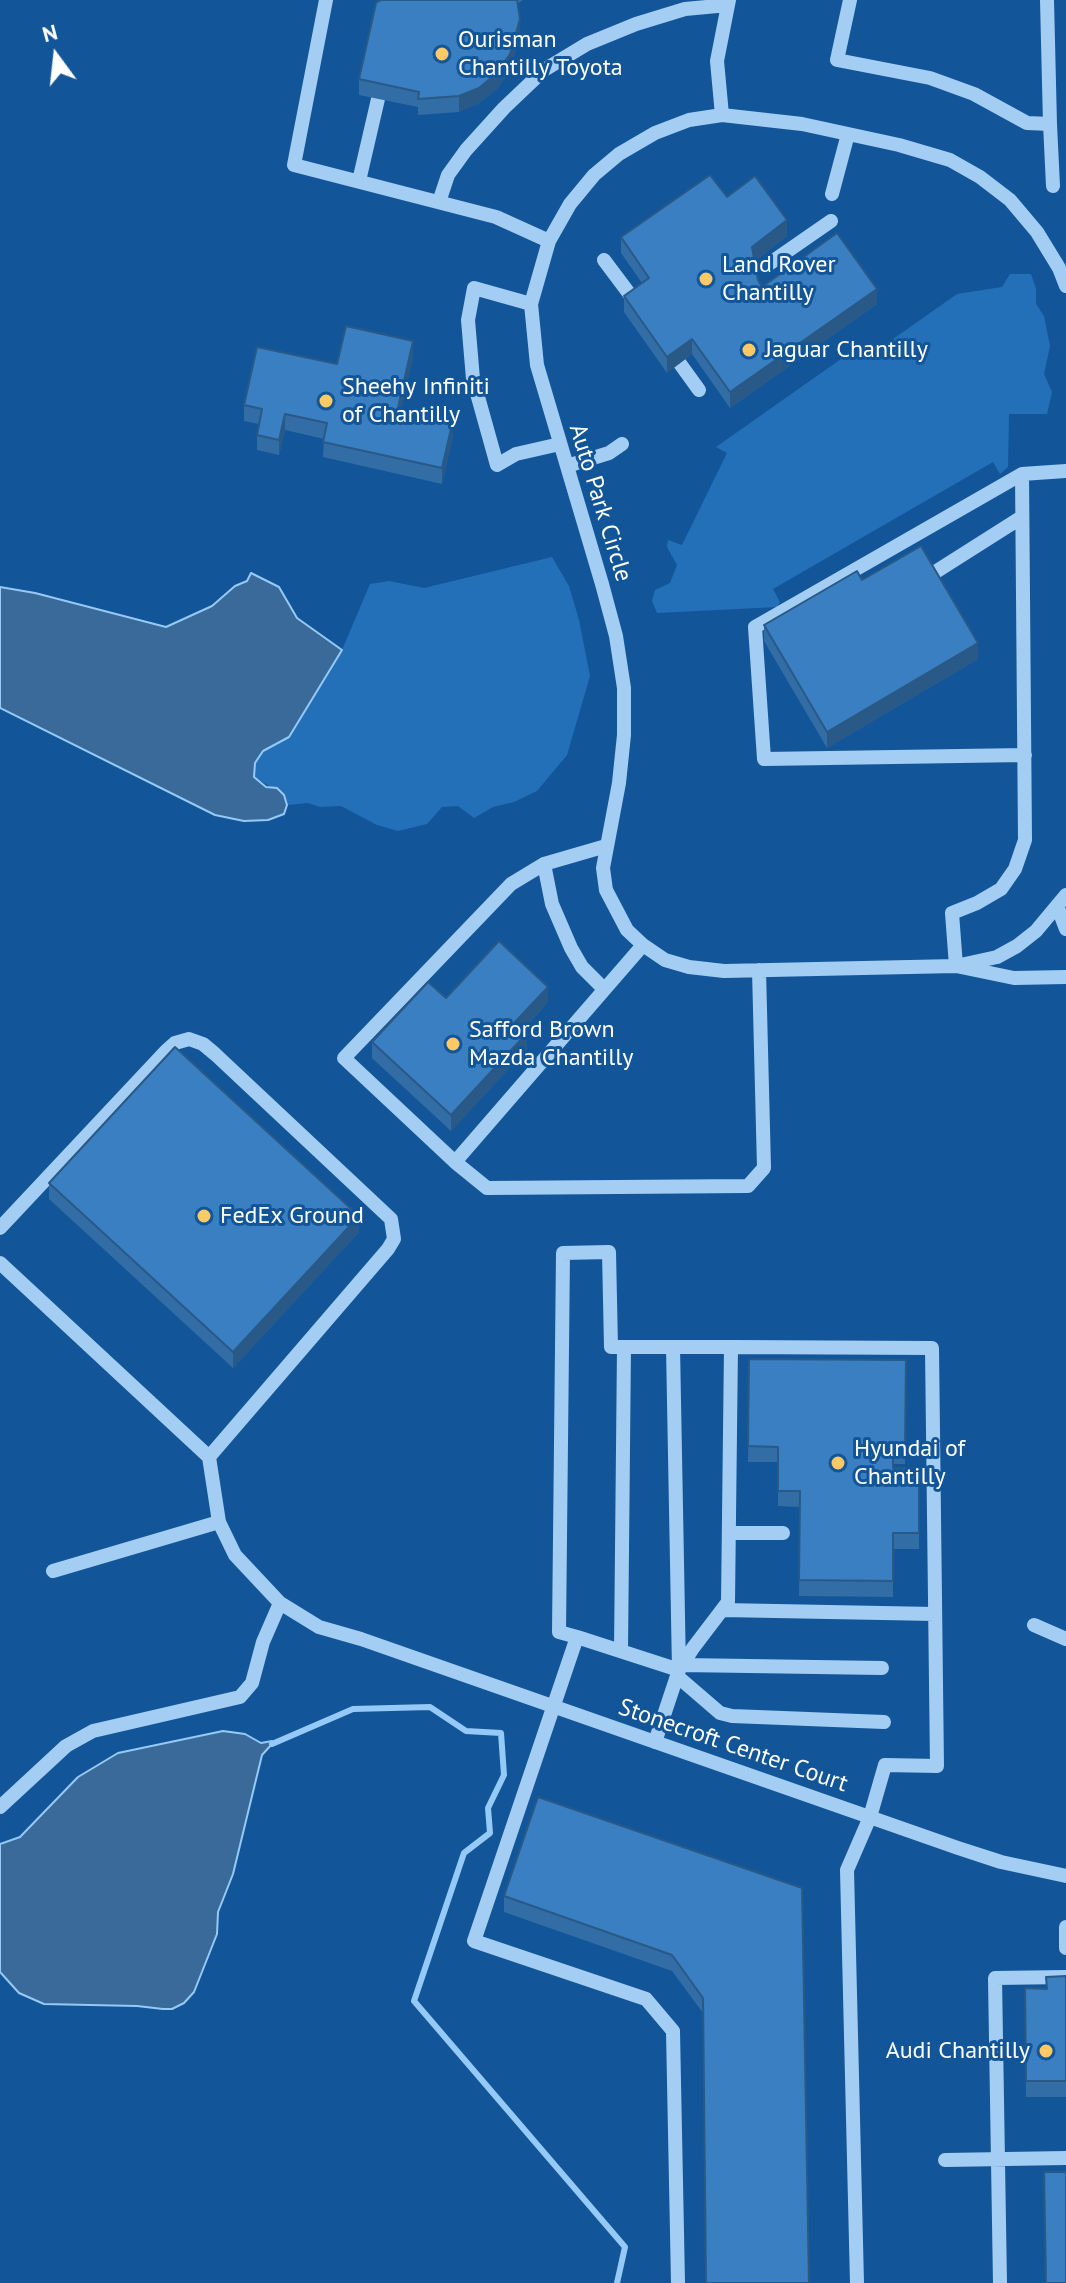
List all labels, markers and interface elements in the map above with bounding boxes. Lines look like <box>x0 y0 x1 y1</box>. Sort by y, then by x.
north arrow <box>16 16 96 96</box>
text: N <box>39 17 60 48</box>
place label: Ourisman Chantilly Toyota <box>458 26 623 82</box>
marker: Ourisman Chantilly Toyota <box>433 45 451 63</box>
place label: Land Rover Chantilly <box>722 251 836 307</box>
marker: Land Rover Chantilly <box>697 270 715 288</box>
place label: Jaguar Chantilly <box>765 336 928 364</box>
marker: Jaguar Chantilly <box>740 341 758 359</box>
place label: Sheehy Infiniti of Chantilly <box>342 373 490 429</box>
marker: Sheehy Infiniti of Chantilly <box>317 392 335 410</box>
street label: Auto Park Circle <box>562 421 638 585</box>
place label: Safford Brown Mazda Chantilly <box>469 1016 633 1072</box>
marker: Safford Brown Mazda Chantilly <box>444 1035 462 1053</box>
place label: FedEx Ground <box>220 1202 364 1230</box>
marker: FedEx Ground <box>195 1207 213 1225</box>
place label: Hyundai of Chantilly <box>854 1435 965 1491</box>
marker: Hyundai of Chantilly <box>829 1454 847 1472</box>
street label: Stonecroft Center Court <box>615 1693 851 1799</box>
place label: Audi Chantilly <box>886 2037 1030 2065</box>
marker: Audi Chantilly <box>1037 2042 1055 2060</box>

